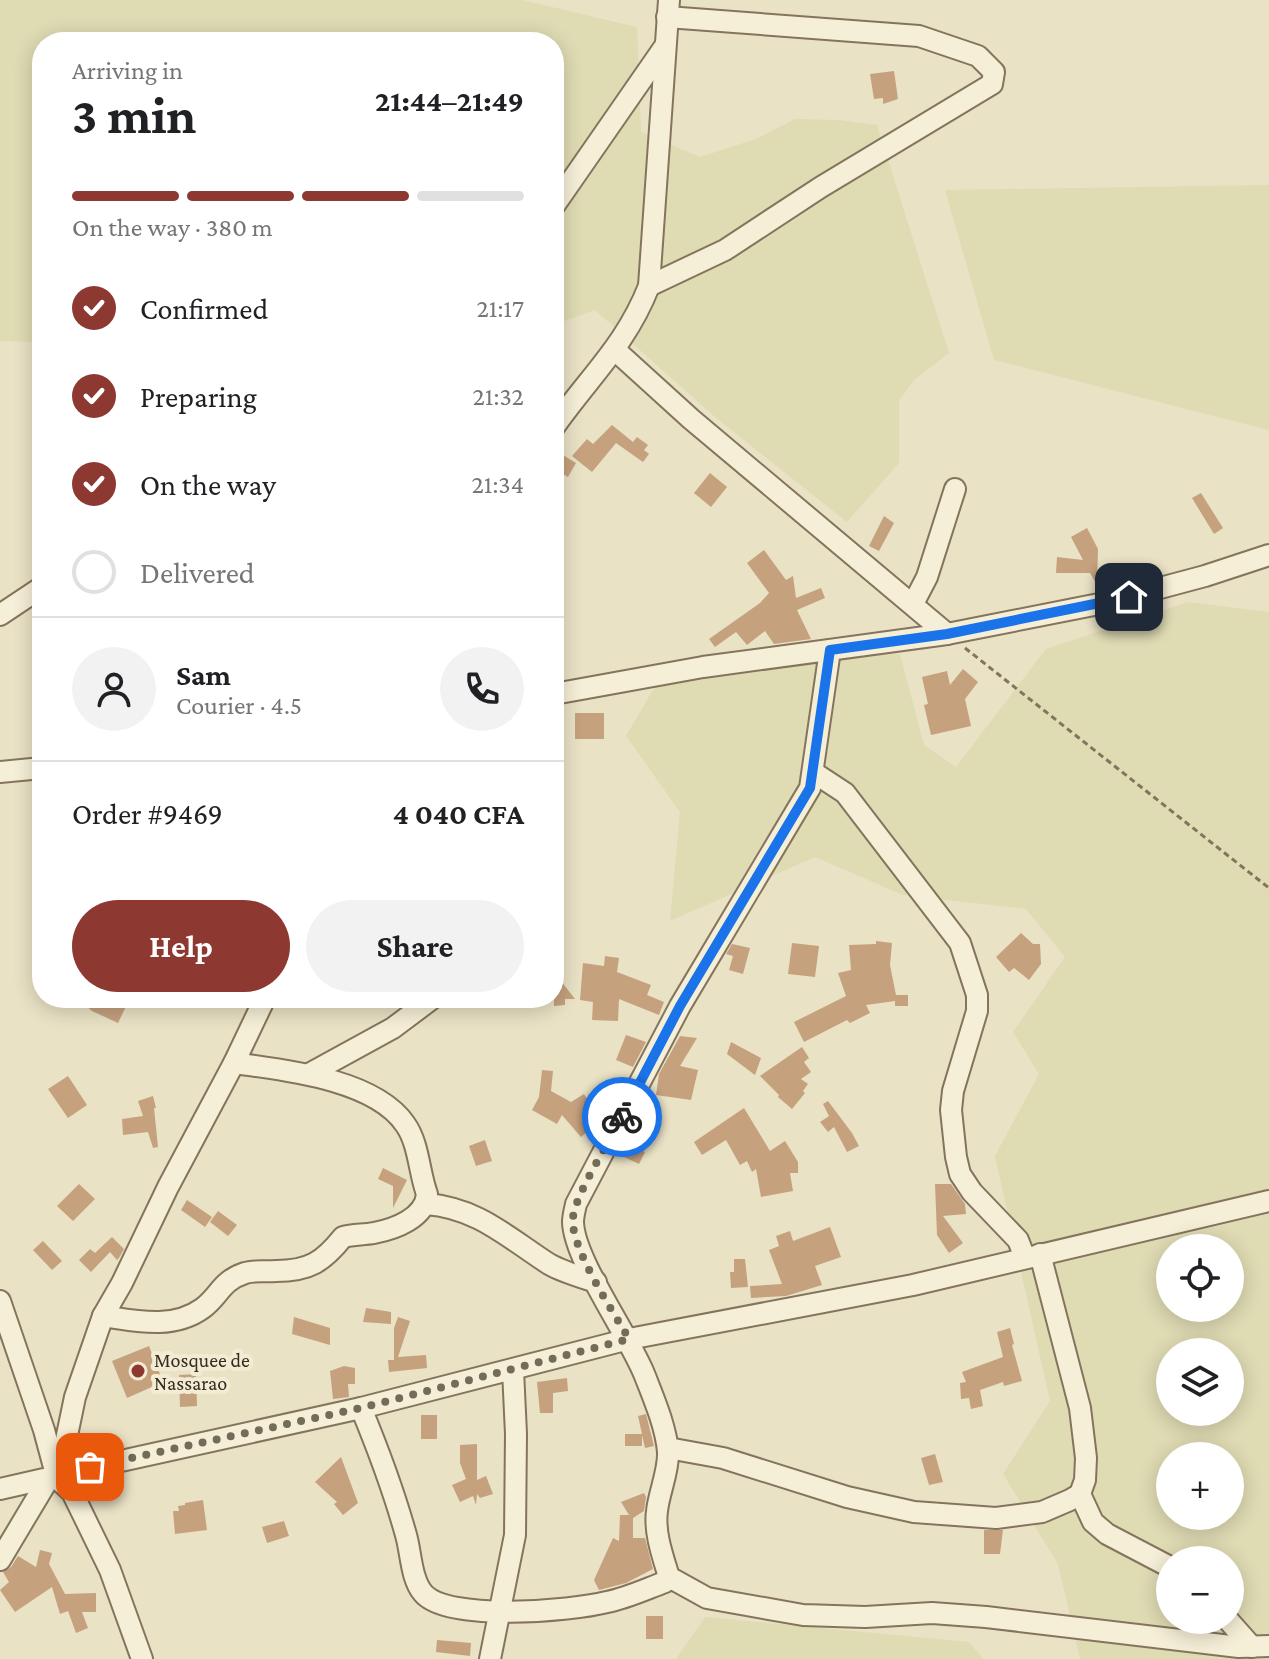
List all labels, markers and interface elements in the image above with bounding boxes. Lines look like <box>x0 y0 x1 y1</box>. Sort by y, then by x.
text: Arriving in <box>72 56 183 85</box>
text: 21:44–21:49 <box>375 84 524 117</box>
text: 3 min <box>72 86 196 144</box>
text: On the way · 380 m <box>72 213 273 242</box>
icon: check <box>72 286 116 330</box>
text: Confirmed <box>140 292 268 325</box>
text: 21:17 <box>476 294 524 323</box>
icon: check <box>72 374 116 418</box>
text: Preparing <box>140 380 257 413</box>
text: 21:32 <box>472 382 524 411</box>
icon: check <box>72 462 116 506</box>
text: On the way <box>140 468 276 501</box>
text: 21:34 <box>471 470 524 499</box>
text: Delivered <box>140 556 255 589</box>
pin <box>1095 563 1163 631</box>
icon: home <box>1107 575 1151 619</box>
button: person <box>72 647 156 731</box>
button: phone <box>440 647 524 731</box>
text: Sam <box>176 658 231 691</box>
text: Courier · 4.5 <box>176 691 302 720</box>
text: Order #9469 <box>72 797 223 830</box>
text: 4 040 CFA <box>393 797 524 830</box>
button: Help <box>72 900 290 992</box>
button: Share <box>306 900 524 992</box>
courier <box>582 1077 662 1157</box>
icon: bike <box>600 1095 644 1139</box>
map controls <box>1156 1234 1244 1634</box>
button: locate <box>1156 1234 1244 1322</box>
button: layers <box>1156 1338 1244 1426</box>
place label: Mosquee de Nassarao <box>154 1349 250 1394</box>
marker: Mosquee de Nassarao <box>129 1362 147 1380</box>
pin <box>56 1433 124 1501</box>
button: + <box>1156 1442 1244 1530</box>
icon: bag <box>68 1445 112 1489</box>
button: − <box>1156 1546 1244 1634</box>

